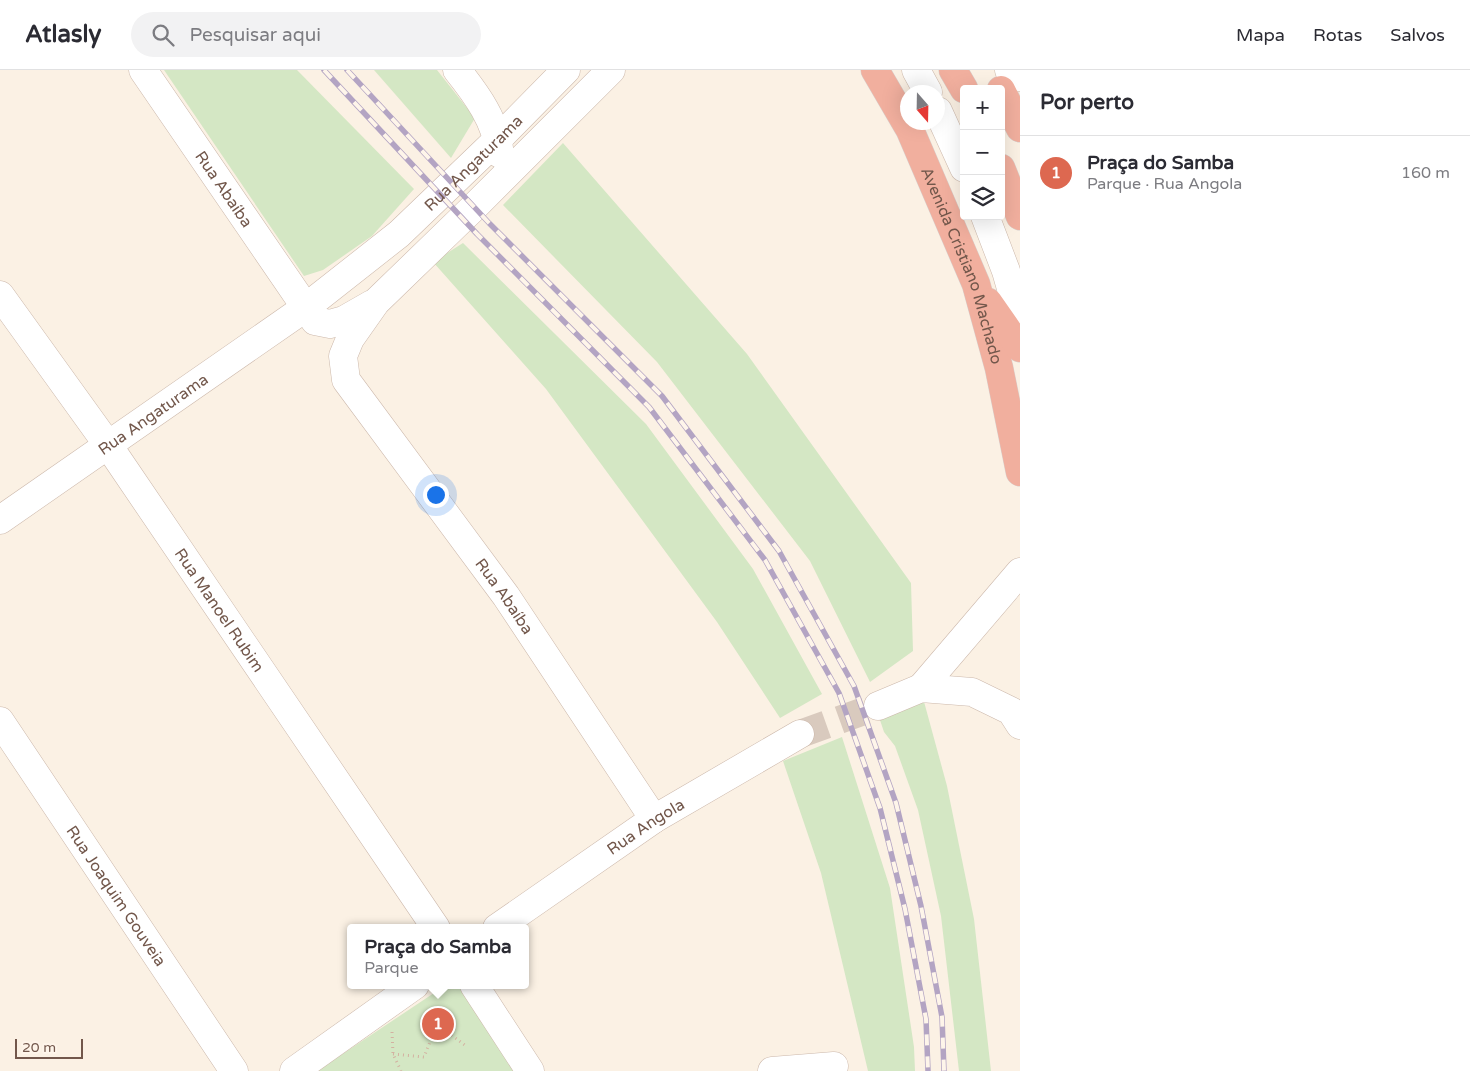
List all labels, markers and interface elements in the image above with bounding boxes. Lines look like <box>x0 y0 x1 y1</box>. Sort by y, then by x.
search box <box>131 12 481 57</box>
text: Atlasly <box>25 20 101 49</box>
icon: search <box>149 21 177 49</box>
text: Pesquisar aqui <box>189 24 321 46</box>
text: Mapa <box>1236 24 1285 46</box>
text: Rotas <box>1313 24 1362 46</box>
text: Salvos <box>1390 24 1445 46</box>
north arrow <box>900 85 945 130</box>
map controls <box>960 85 1005 220</box>
button: + <box>960 85 1005 130</box>
text: Por perto <box>1040 90 1134 115</box>
street label: Rua Angaturama <box>420 111 527 216</box>
button: − <box>960 130 1005 175</box>
street label: Rua Abaíba <box>190 147 257 231</box>
text: Praça do Samba <box>1087 152 1234 174</box>
text: 1 <box>1051 163 1061 183</box>
text: 160 m <box>1401 163 1450 183</box>
street label: Avenida Cristiano Machado <box>916 164 1006 366</box>
text: Parque · Rua Angola <box>1087 174 1242 194</box>
button: layers <box>960 175 1005 220</box>
street label: Rua Angaturama <box>94 369 212 460</box>
your location <box>423 482 449 508</box>
street label: Rua Manoel Rubim <box>170 545 268 676</box>
street label: Rua Abaíba <box>470 554 537 638</box>
street label: Rua Angola <box>603 794 688 860</box>
street label: Rua Joaquim Gouveia <box>62 822 170 970</box>
popup <box>347 924 529 989</box>
text: Praça do Samba <box>364 936 512 958</box>
text: Parque <box>364 958 418 978</box>
pin: 1 <box>422 1005 454 1043</box>
scale bar <box>15 1036 82 1059</box>
text: 20 m <box>22 1039 56 1056</box>

